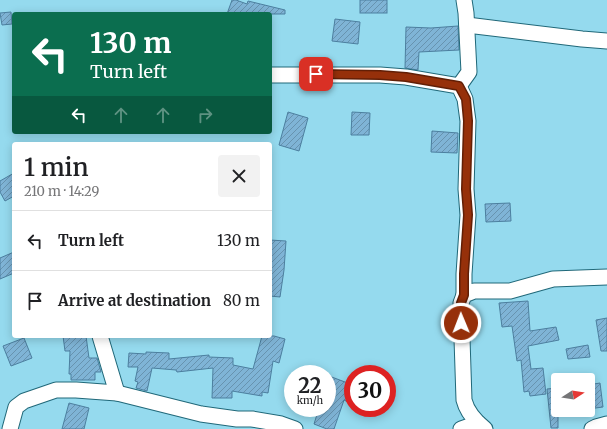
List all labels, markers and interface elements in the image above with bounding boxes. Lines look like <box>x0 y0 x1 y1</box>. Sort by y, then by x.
text: 130 m <box>90 25 172 61</box>
icon: left <box>24 28 76 80</box>
pin <box>299 57 333 91</box>
text: Turn left <box>90 60 167 83</box>
icon: arrive <box>305 63 327 85</box>
icon: left <box>68 104 90 126</box>
icon: ahead <box>110 104 132 126</box>
icon: ahead <box>152 104 174 126</box>
icon: right <box>194 104 216 126</box>
text: 1 min <box>24 152 89 183</box>
button: close <box>218 155 260 197</box>
text: 210 m · 14:29 <box>24 183 99 200</box>
icon: left <box>24 230 46 252</box>
text: Turn left <box>58 231 124 250</box>
text: 130 m <box>217 231 260 250</box>
icon: arrive <box>24 290 46 312</box>
text: Arrive at destination <box>58 291 211 310</box>
text: 80 m <box>223 291 260 310</box>
position arrow <box>440 302 482 344</box>
speed limit sign: 30 <box>344 365 396 417</box>
text: 22 <box>298 373 322 398</box>
north arrow <box>551 373 595 417</box>
map controls <box>551 373 595 417</box>
text: km/h <box>297 394 323 407</box>

